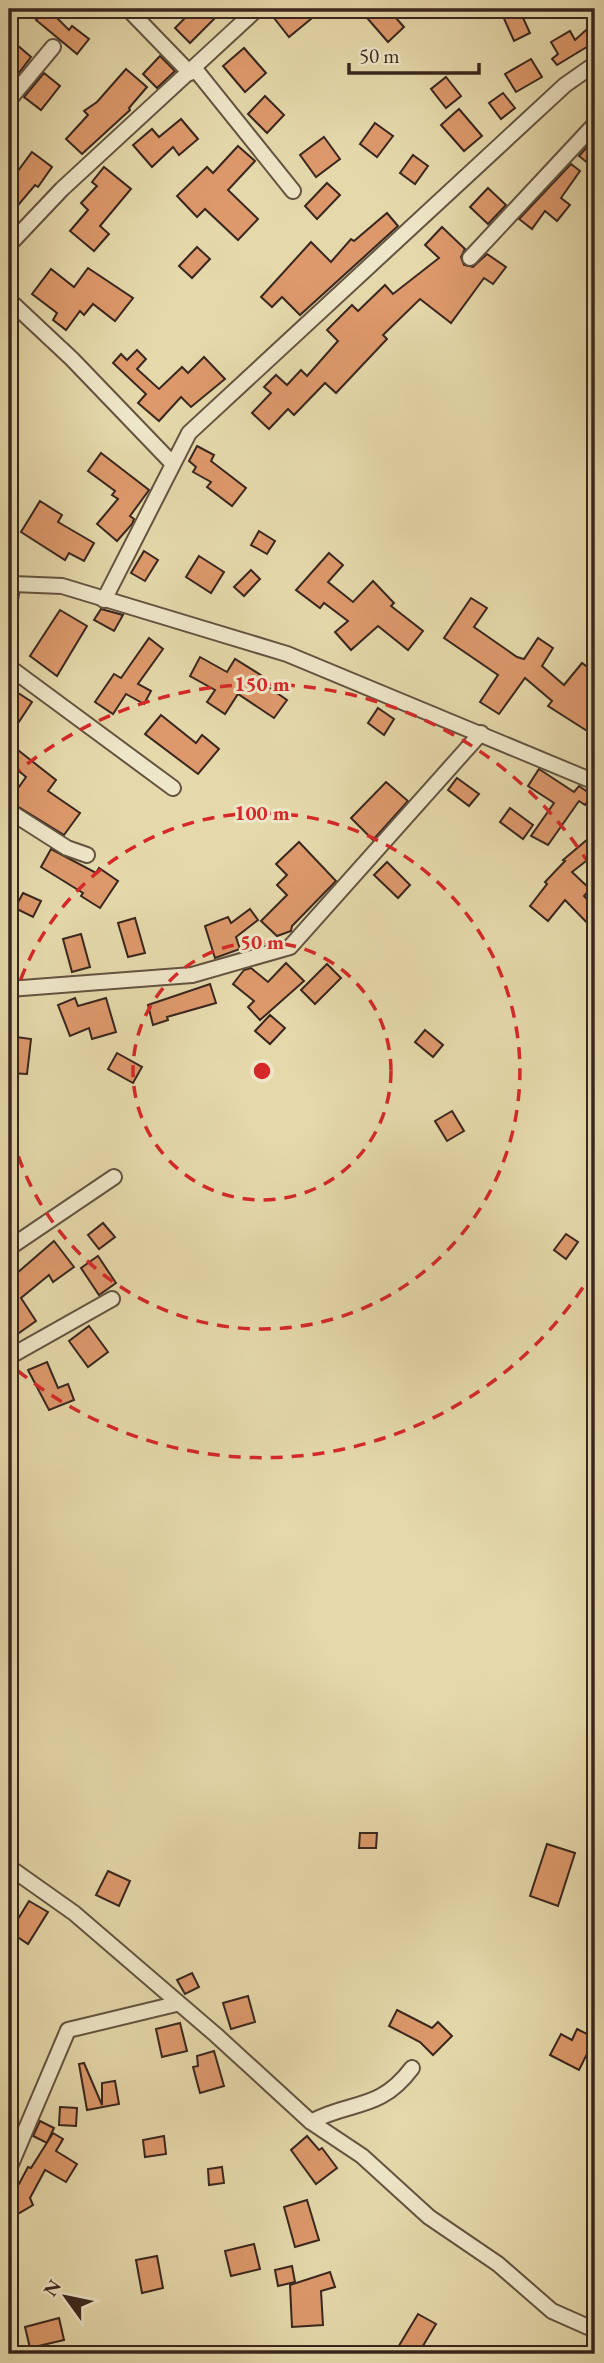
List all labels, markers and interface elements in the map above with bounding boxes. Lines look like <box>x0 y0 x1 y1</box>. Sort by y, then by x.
scale bar <box>349 32 478 76</box>
text: 50 m <box>359 42 400 69</box>
text: 150 m <box>234 670 290 697</box>
text: 100 m <box>234 799 290 826</box>
text: 50 m <box>240 928 284 955</box>
centre of rings <box>250 1059 274 1083</box>
north arrow <box>32 2262 102 2332</box>
text: N <box>37 2274 67 2301</box>

